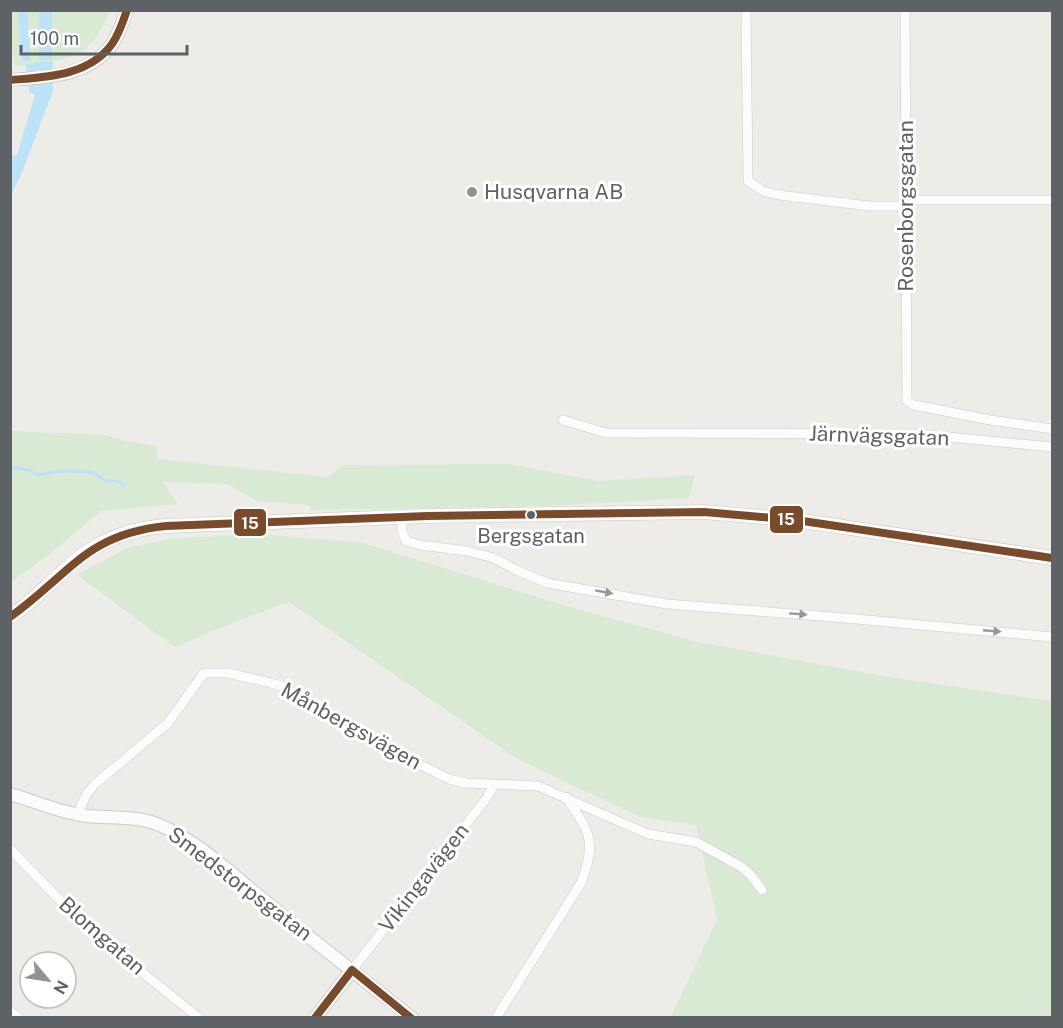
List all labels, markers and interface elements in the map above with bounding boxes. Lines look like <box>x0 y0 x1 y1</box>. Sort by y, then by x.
scale bar <box>21 18 188 56</box>
text: 100 m <box>30 28 79 49</box>
street label: Rosenborgsgatan <box>893 120 918 292</box>
place label: Husqvarna AB <box>484 179 623 204</box>
marker: Husqvarna AB <box>465 185 479 199</box>
street label: Järnvägsgatan <box>808 421 950 450</box>
line badge: 15 <box>769 505 804 534</box>
line badge: 15 <box>233 508 267 537</box>
marker: Bergsgatan <box>525 509 537 521</box>
text: 15 <box>777 510 795 529</box>
text: 15 <box>241 514 259 533</box>
place label: Bergsgatan <box>477 524 585 548</box>
one-way arrow <box>595 588 614 597</box>
one-way arrow <box>788 609 807 619</box>
one-way arrow <box>983 626 1002 636</box>
street label: Månbergsvägen <box>277 677 426 774</box>
street label: Vikingavägen <box>373 818 474 937</box>
street label: Smedstorpsgatan <box>163 821 317 946</box>
street label: Blomgatan <box>54 892 150 980</box>
north arrow <box>18 950 78 1010</box>
text: N <box>49 977 72 997</box>

